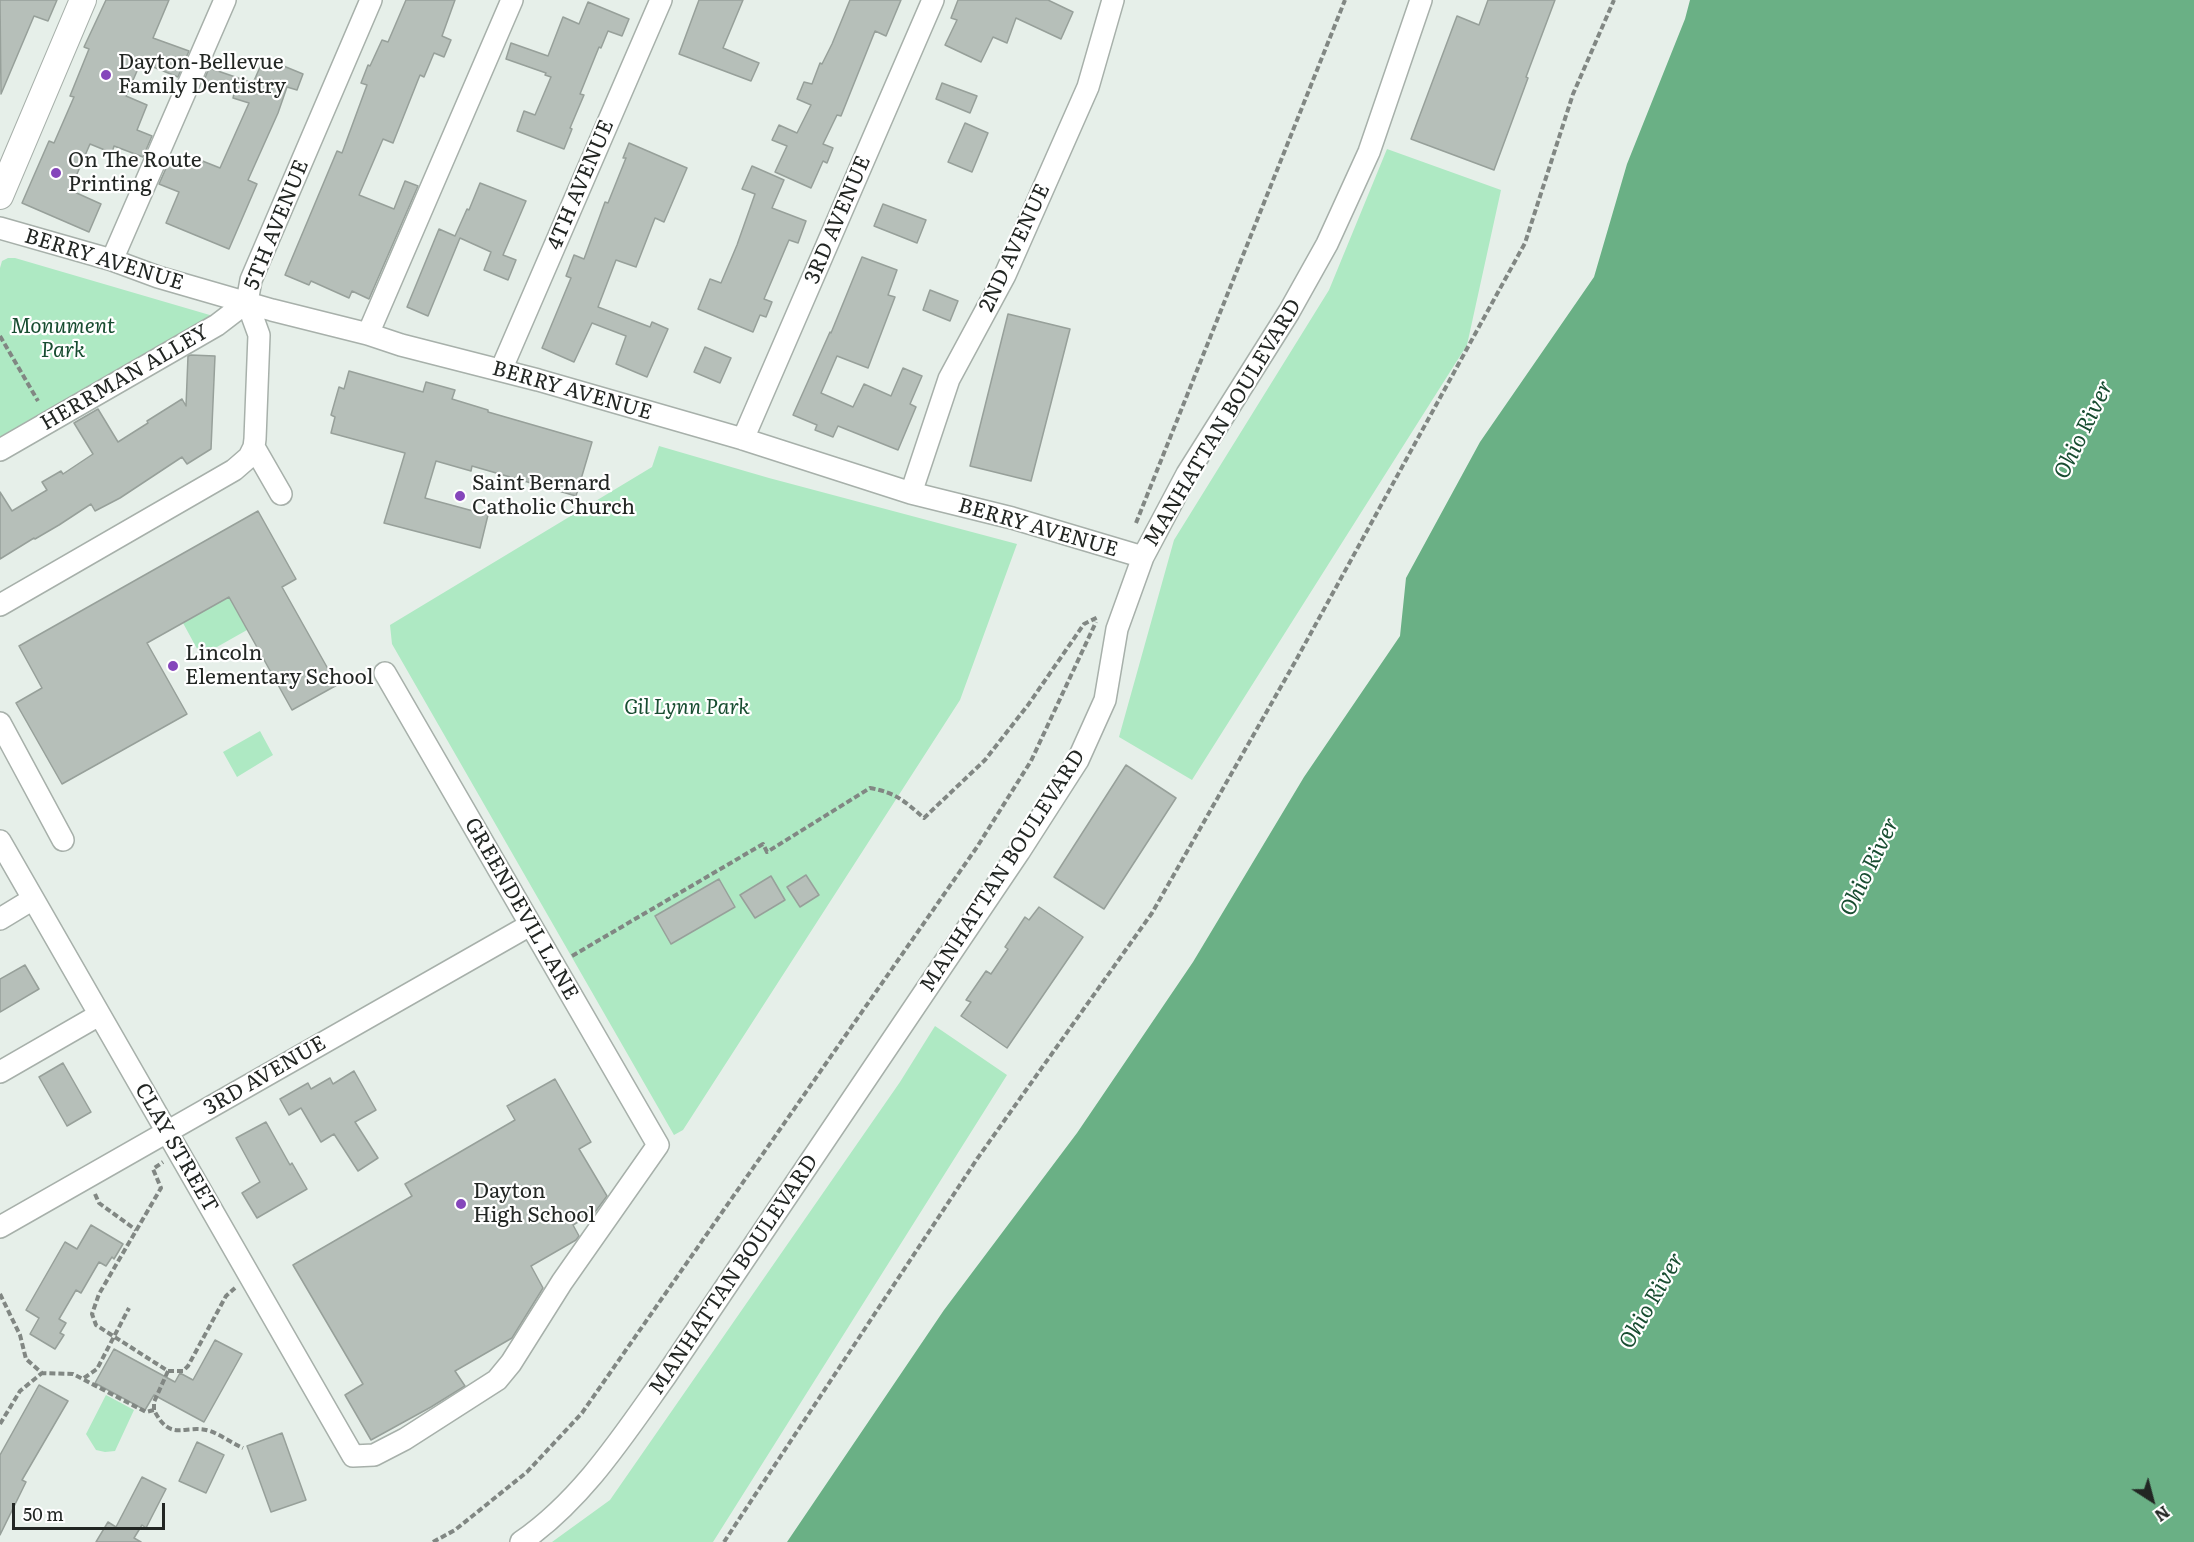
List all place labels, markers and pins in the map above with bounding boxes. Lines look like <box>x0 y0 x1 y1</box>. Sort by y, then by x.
place label: Dayton-Bellevue Family Dentistry <box>118 50 286 100</box>
marker: Dayton-Bellevue Family Dentistry <box>99 68 113 82</box>
place label: On The Route Printing <box>68 148 202 198</box>
marker: On The Route Printing <box>49 166 63 180</box>
place label: Saint Bernard Catholic Church <box>472 471 635 521</box>
marker: Saint Bernard Catholic Church <box>453 489 467 503</box>
place label: Lincoln Elementary School <box>185 641 374 691</box>
marker: Lincoln Elementary School <box>166 659 180 673</box>
place label: Dayton High School <box>473 1179 595 1229</box>
marker: Dayton High School <box>454 1197 468 1211</box>

